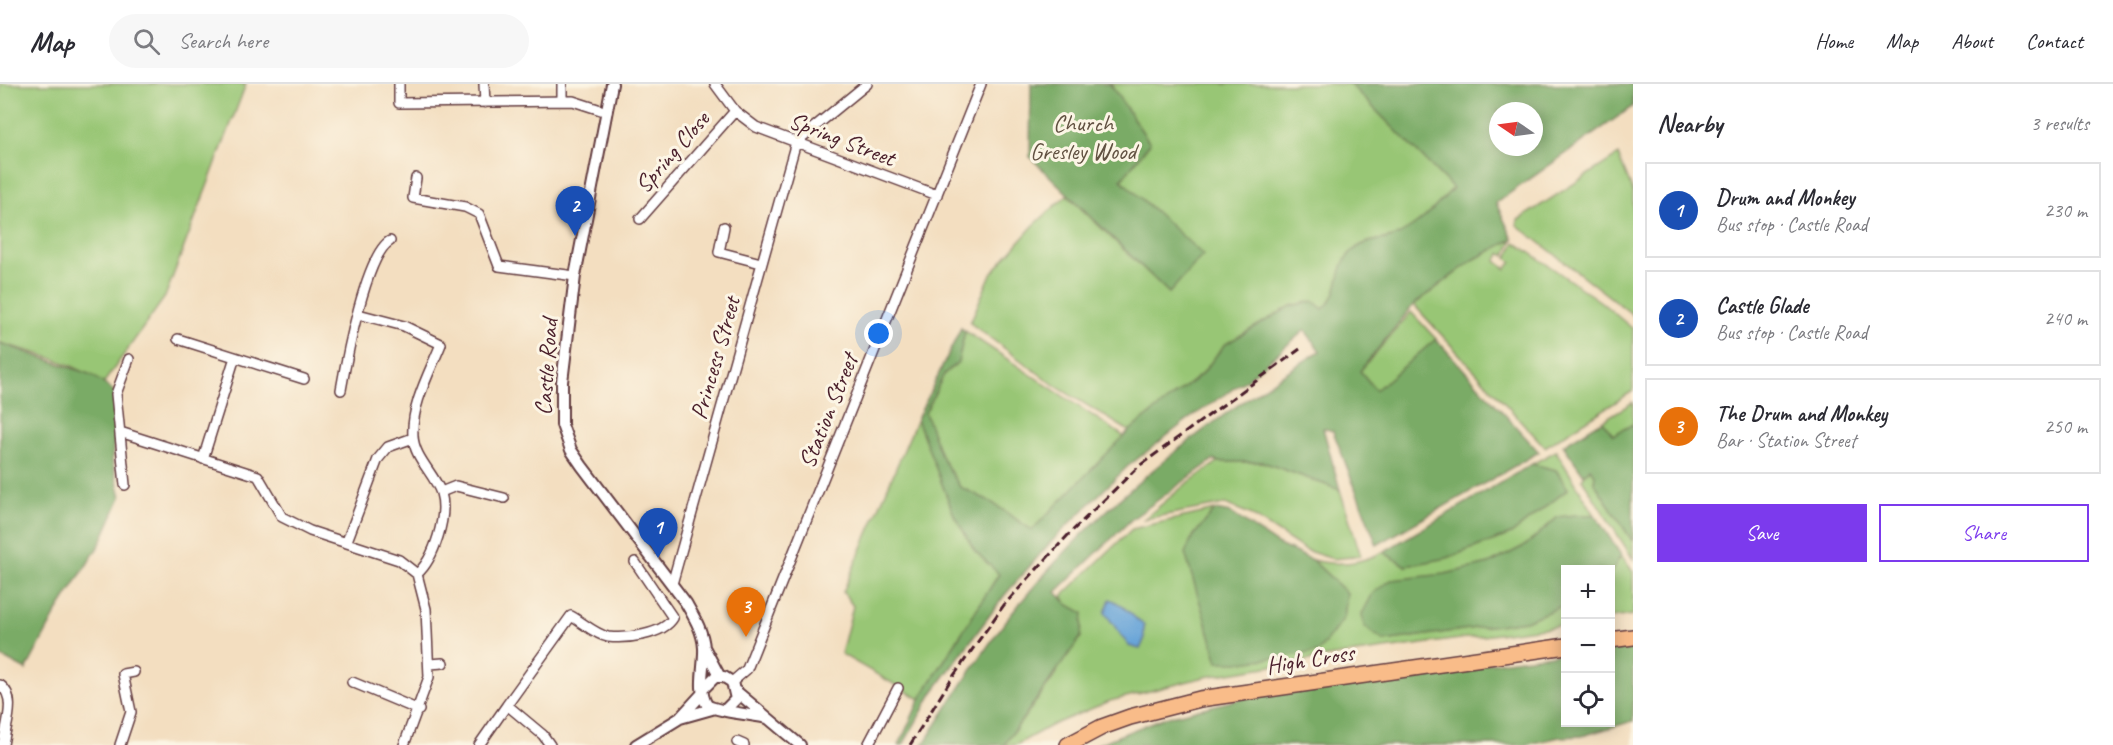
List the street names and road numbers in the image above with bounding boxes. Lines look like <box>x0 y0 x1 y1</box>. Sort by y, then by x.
street label: Spring Close <box>628 103 717 199</box>
street label: Spring Street <box>785 105 901 174</box>
street label: Princess Street <box>683 291 747 423</box>
street label: Castle Road <box>528 314 565 416</box>
street label: Station Street <box>792 347 866 472</box>
street label: High Cross <box>1264 637 1358 681</box>

